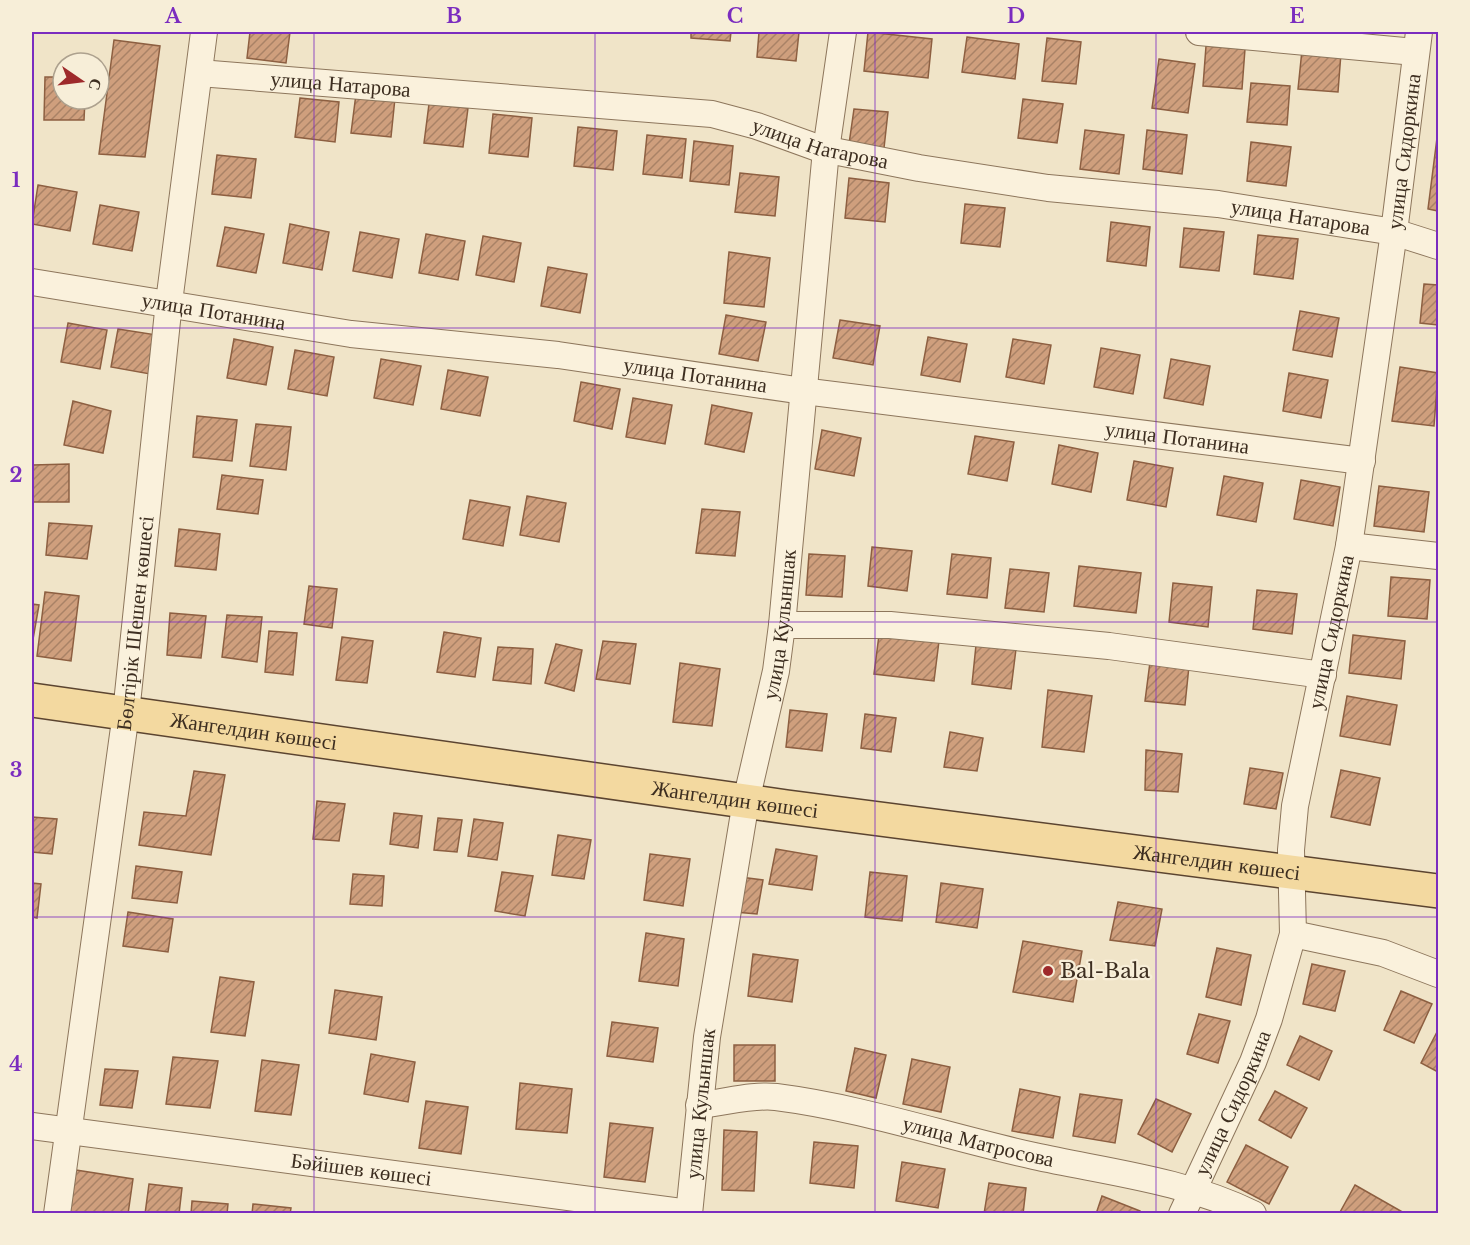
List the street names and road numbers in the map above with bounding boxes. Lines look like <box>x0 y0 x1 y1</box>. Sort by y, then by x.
street label: улица Натарова <box>269 66 412 103</box>
street label: улица Сидоркина <box>1381 71 1427 231</box>
street label: улица Натарова <box>748 112 891 175</box>
street label: улица Натарова <box>1229 193 1373 241</box>
street label: улица Потанина <box>140 287 288 336</box>
street label: улица Потанина <box>622 352 770 399</box>
street label: улица Потанина <box>1104 416 1251 460</box>
street label: Бөлтірік Шешен көшесі <box>111 514 160 732</box>
street label: улица Кулыншак <box>757 548 802 702</box>
street label: улица Сидоркина <box>1302 552 1360 711</box>
street label: Жангелдин көшесі <box>169 707 339 756</box>
street label: Жангелдин көшесі <box>650 775 820 824</box>
street label: Жангелдин көшесі <box>1132 839 1302 886</box>
street label: улица Кулыншак <box>680 1025 721 1180</box>
street label: улица Сидоркина <box>1189 1026 1277 1180</box>
street label: улица Матросова <box>900 1110 1057 1173</box>
street label: Бәйішев көшесі <box>289 1147 433 1192</box>

